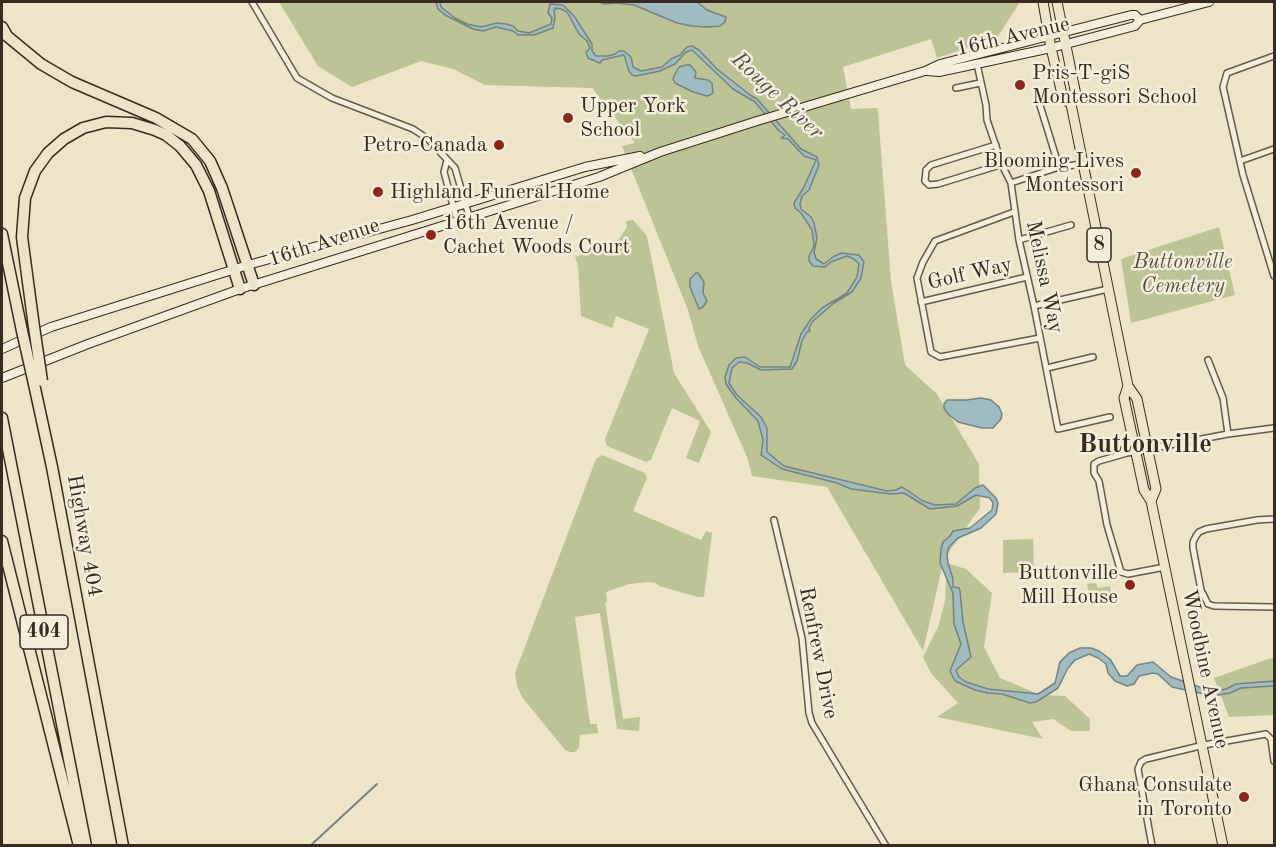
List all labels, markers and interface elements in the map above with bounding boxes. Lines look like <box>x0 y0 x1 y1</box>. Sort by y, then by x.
street label: 16th Avenue <box>954 12 1072 62</box>
water label: Rouge River <box>725 47 829 145</box>
place label: Pris-T-giS Montessori School <box>1032 60 1197 110</box>
marker: Pris-T-giS Montessori School <box>1013 78 1027 92</box>
place label: Upper York School <box>580 93 686 143</box>
marker: Upper York School <box>561 111 575 125</box>
place label: Petro-Canada <box>363 132 487 158</box>
marker: Petro-Canada <box>492 138 506 152</box>
place label: Blooming Lives Montessori <box>983 148 1124 198</box>
marker: Blooming Lives Montessori <box>1129 166 1143 180</box>
place label: Highland Funeral Home <box>390 179 609 205</box>
marker: Highland Funeral Home <box>371 185 385 199</box>
place label: 16th Avenue / Cachet Woods Court <box>443 210 630 260</box>
street label: 16th Avenue <box>265 213 383 273</box>
street label: Melissa Way <box>1020 218 1068 336</box>
marker: 16th Avenue / Cachet Woods Court <box>424 228 438 242</box>
road number: 8 <box>1087 228 1111 262</box>
park label: Buttonville Cemetery <box>1133 249 1233 299</box>
street label: Golf Way <box>925 252 1015 296</box>
district label: Buttonville <box>1078 429 1212 461</box>
street label: Highway 404 <box>61 473 107 599</box>
place label: Buttonville Mill House <box>1018 560 1118 610</box>
marker: Buttonville Mill House <box>1123 578 1137 592</box>
street label: Renfrew Drive <box>793 585 843 721</box>
street label: Woodbine Avenue <box>1176 587 1234 751</box>
road number: 404 <box>20 615 68 649</box>
place label: Ghana Consulate in Toronto <box>1078 772 1232 822</box>
marker: Ghana Consulate in Toronto <box>1237 790 1251 804</box>

